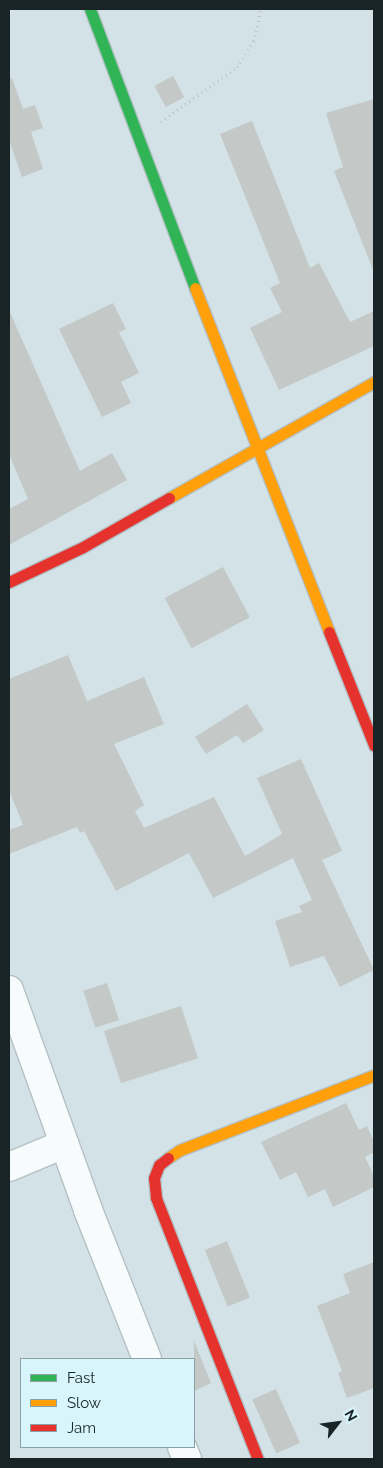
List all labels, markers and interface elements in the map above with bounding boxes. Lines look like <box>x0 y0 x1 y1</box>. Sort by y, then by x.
legend <box>20 1358 195 1448</box>
text: Fast <box>67 1369 95 1387</box>
text: Slow <box>67 1394 101 1412</box>
north arrow <box>313 1398 363 1448</box>
text: N <box>341 1407 361 1424</box>
text: Jam <box>67 1419 96 1437</box>

